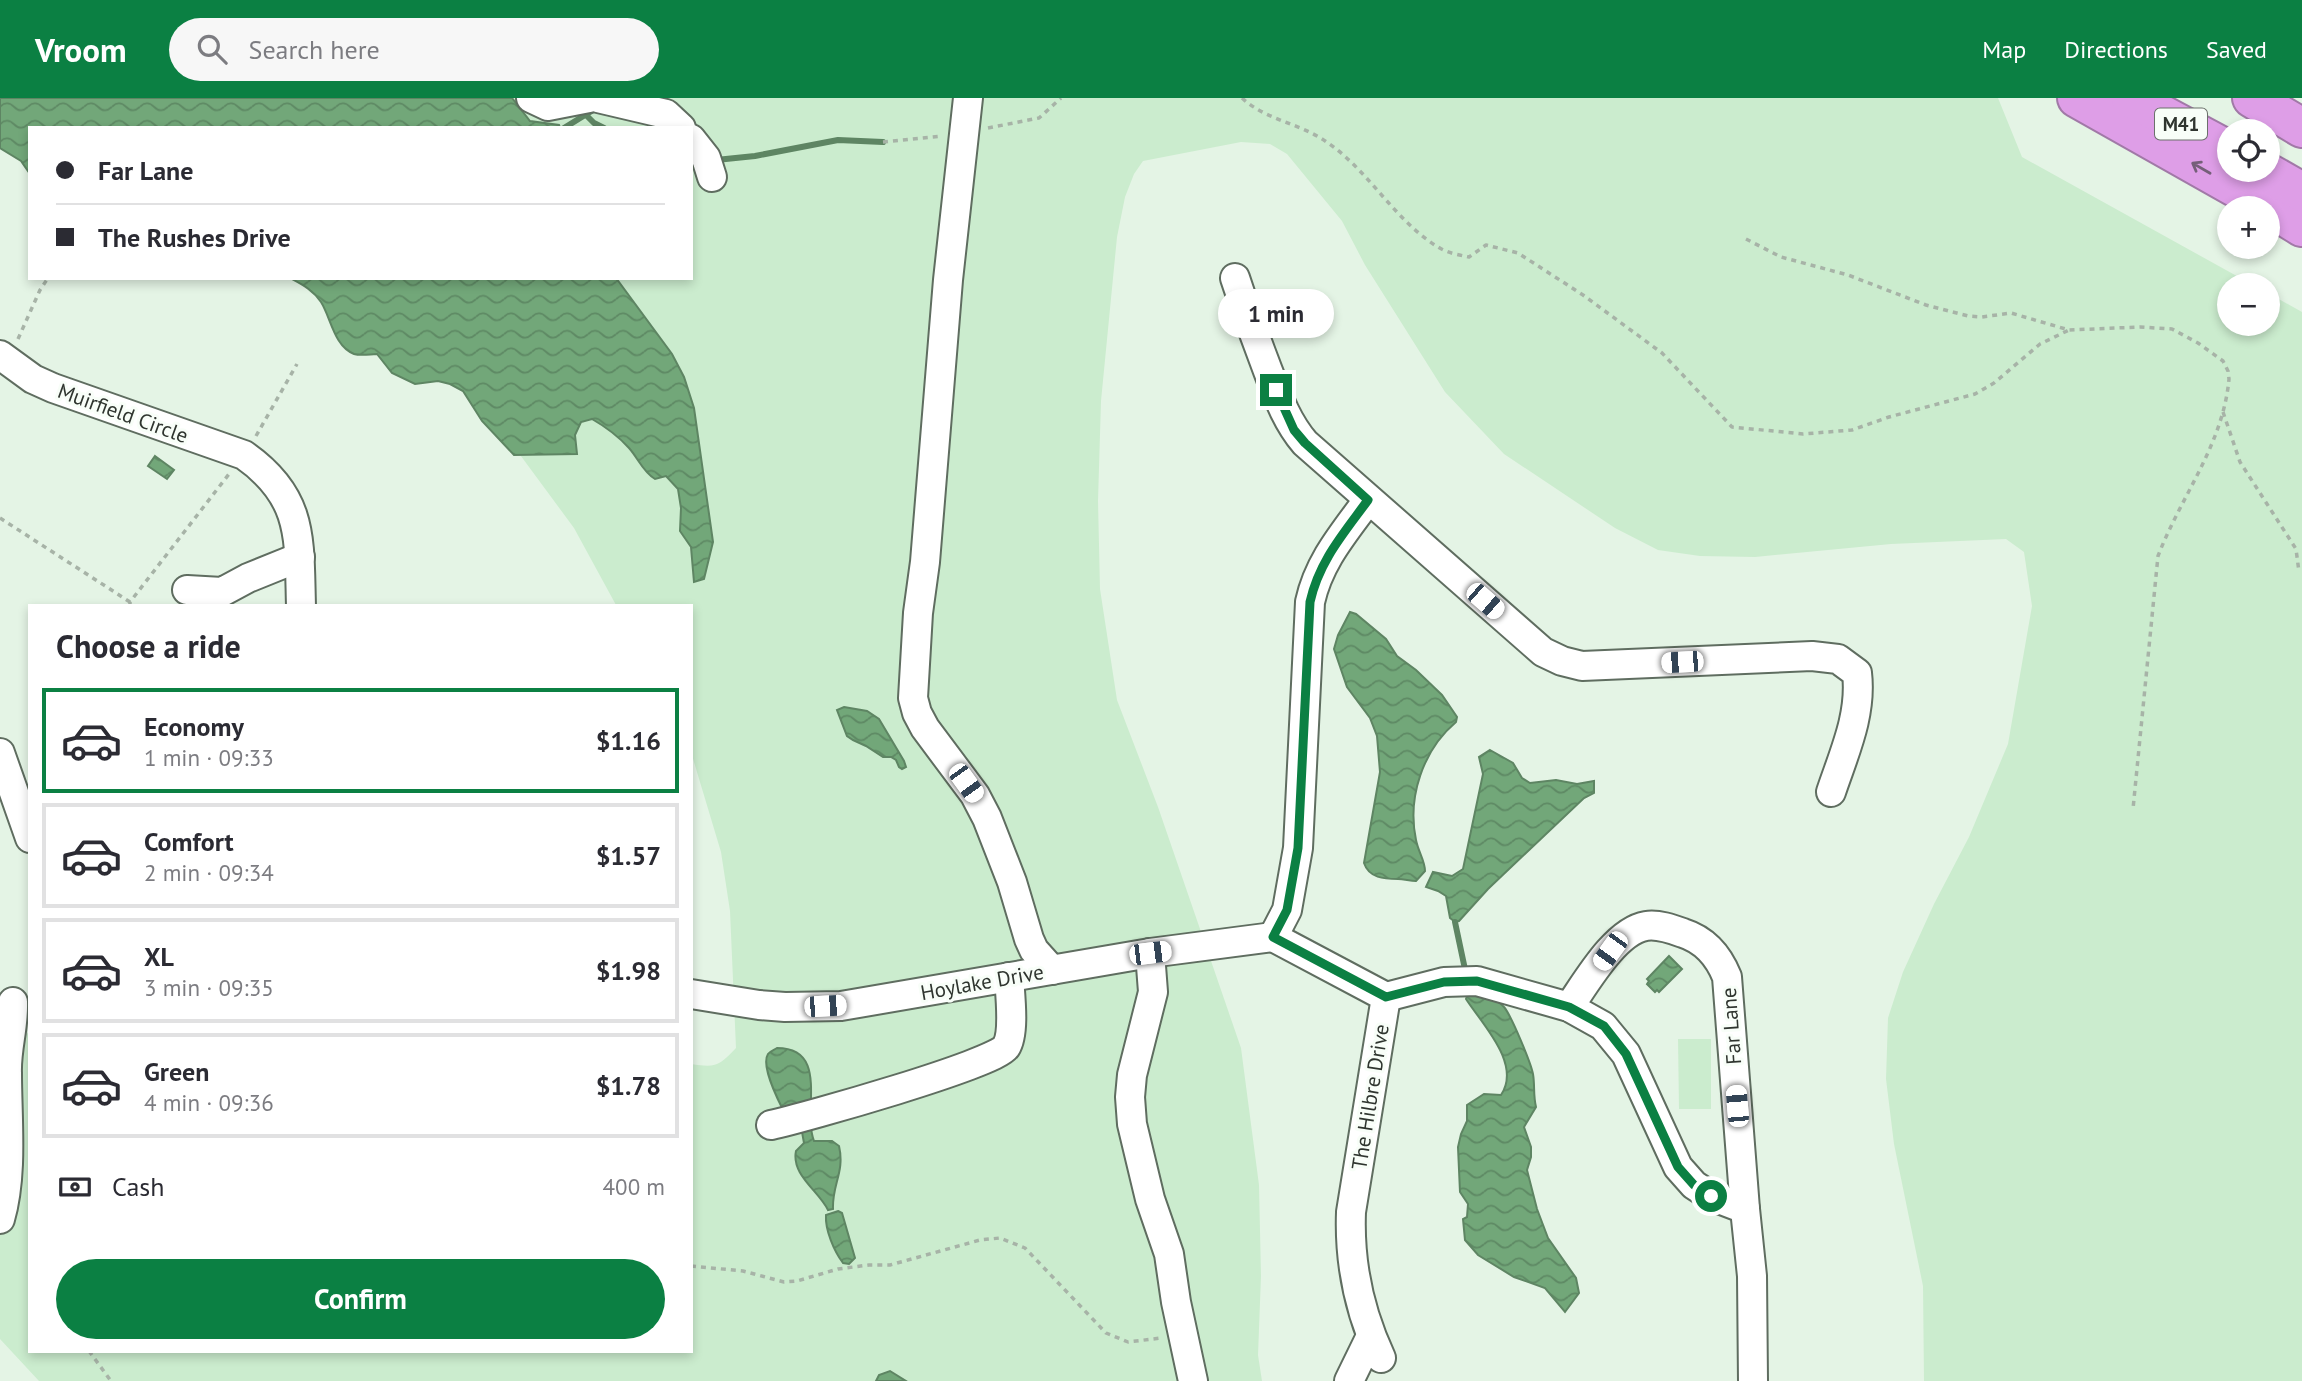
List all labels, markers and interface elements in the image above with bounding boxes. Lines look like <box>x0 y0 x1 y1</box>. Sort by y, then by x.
search box <box>169 18 659 81</box>
text: Vroom <box>35 28 127 71</box>
icon: search <box>193 30 231 68</box>
text: Search here <box>249 33 380 66</box>
text: Map <box>1982 34 2026 65</box>
text: Directions <box>2064 34 2168 65</box>
text: Saved <box>2206 34 2267 65</box>
road number: M41 <box>2155 108 2207 140</box>
map controls <box>2217 119 2280 336</box>
button: locate <box>2217 119 2280 182</box>
text: Far Lane <box>98 154 193 187</box>
one-way arrow <box>2191 161 2212 174</box>
button: + <box>2217 196 2280 259</box>
text: The Rushes Drive <box>98 221 291 254</box>
button: − <box>2217 273 2280 336</box>
callout: 1 min <box>1218 288 1334 338</box>
text: 1 min <box>1248 299 1304 328</box>
route end <box>1260 374 1292 406</box>
street label: Muirfield Circle <box>54 377 192 449</box>
car <box>1463 579 1508 623</box>
text: Choose a ride <box>56 625 241 667</box>
car <box>1661 650 1704 674</box>
icon: car <box>60 709 123 772</box>
text: Economy <box>144 710 244 743</box>
text: $1.16 <box>596 724 661 757</box>
text: 1 min · 09:33 <box>144 743 274 772</box>
car <box>946 760 987 806</box>
icon: car <box>60 824 123 887</box>
text: Comfort <box>144 825 234 858</box>
text: $1.57 <box>596 839 661 872</box>
text: 2 min · 09:34 <box>144 858 274 887</box>
car <box>1590 928 1631 974</box>
icon: car <box>60 939 123 1002</box>
text: XL <box>144 940 174 973</box>
car <box>1128 940 1173 966</box>
text: $1.98 <box>596 954 661 987</box>
street label: Hoylake Drive <box>918 958 1046 1006</box>
text: 3 min · 09:35 <box>144 973 274 1002</box>
street label: Far Lane <box>1715 987 1747 1065</box>
car <box>804 994 847 1018</box>
street label: The Hilbre Drive <box>1345 1022 1395 1172</box>
icon: car <box>60 1054 123 1117</box>
text: Green <box>144 1055 209 1088</box>
text: $1.78 <box>596 1069 661 1102</box>
car <box>1725 1084 1750 1128</box>
text: 4 min · 09:36 <box>144 1088 274 1117</box>
icon: cash <box>56 1168 94 1206</box>
text: Cash <box>112 1170 164 1203</box>
text: 400 m <box>603 1172 665 1201</box>
route start <box>1695 1180 1727 1212</box>
button: Confirm <box>56 1259 665 1339</box>

